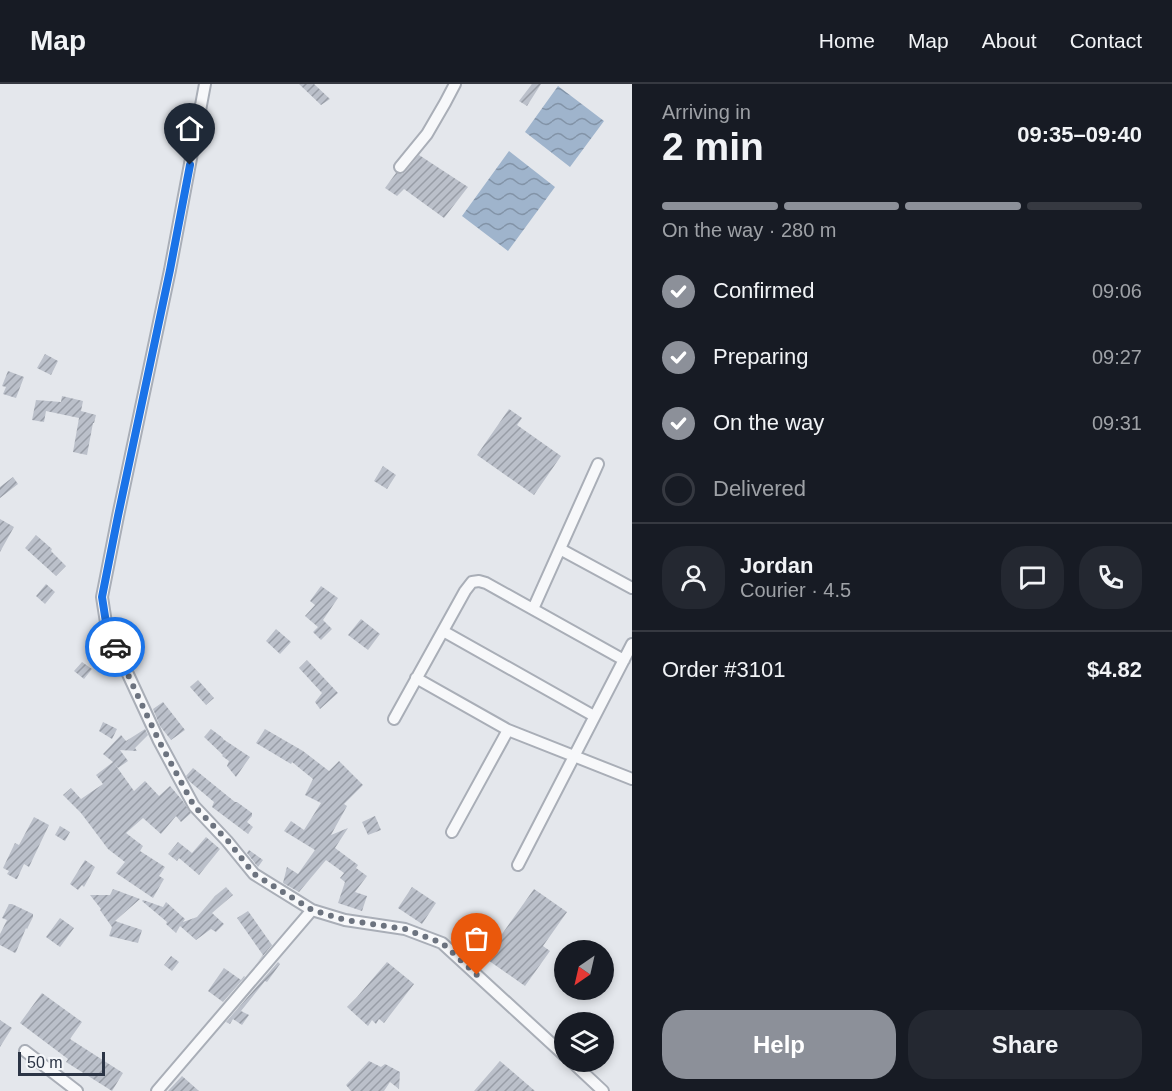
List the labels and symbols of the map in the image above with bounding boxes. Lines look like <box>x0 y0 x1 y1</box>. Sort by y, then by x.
pin <box>164 103 215 165</box>
courier <box>85 617 145 677</box>
pin <box>451 913 502 975</box>
north arrow <box>554 940 614 1000</box>
scale bar <box>18 1049 105 1076</box>

